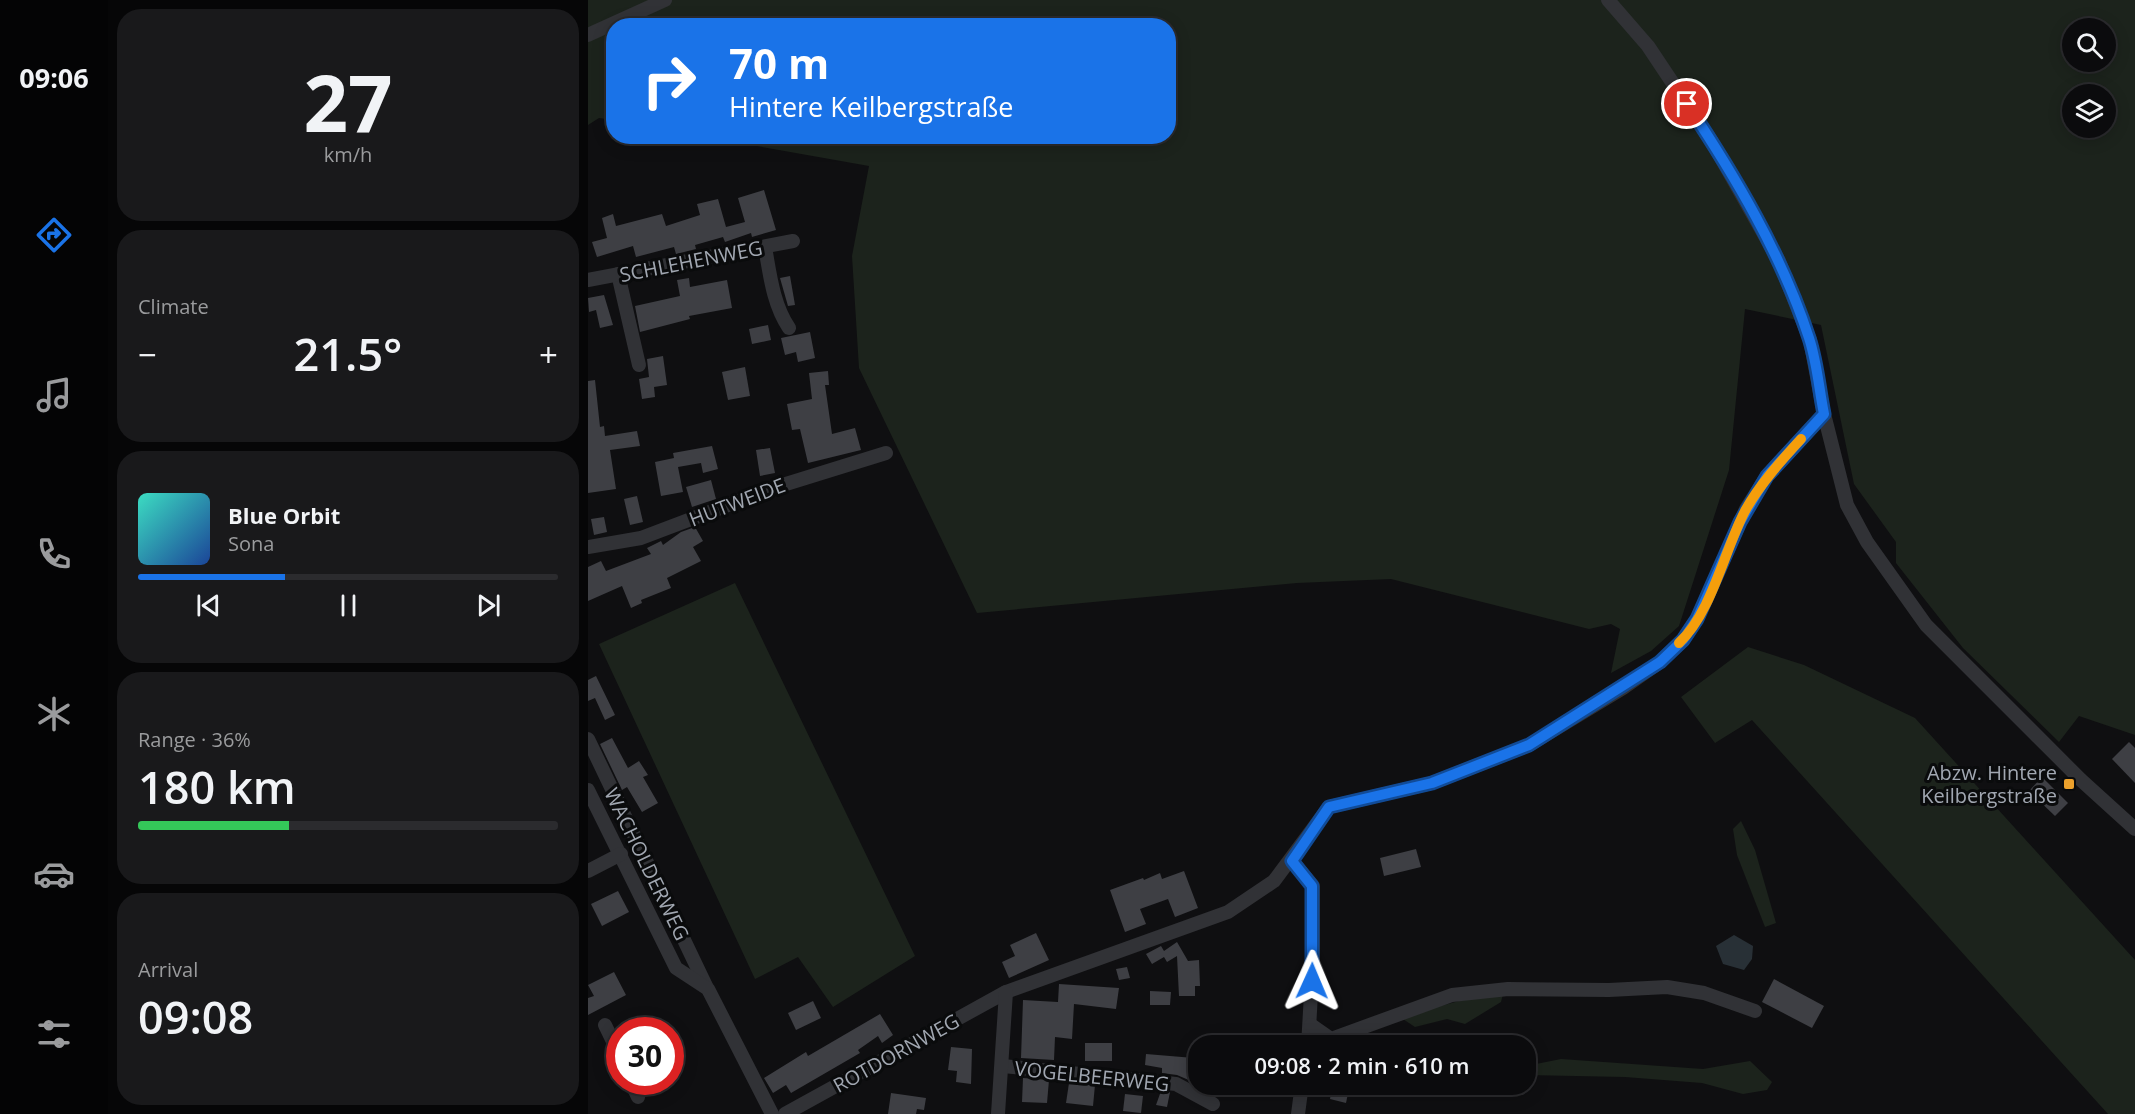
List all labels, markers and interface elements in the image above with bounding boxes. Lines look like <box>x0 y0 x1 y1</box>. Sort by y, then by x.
map controls <box>2062 18 2116 138</box>
button: search <box>2062 18 2116 72</box>
text: 70 m <box>729 34 829 91</box>
icon: right <box>630 42 708 120</box>
text: 27 <box>303 49 393 155</box>
text: 09:06 <box>19 59 89 96</box>
pin <box>1661 78 1712 129</box>
button: layers <box>2062 84 2116 138</box>
icon: arrive <box>1670 87 1703 120</box>
text: Hintere Keilbergstraße <box>729 88 1013 125</box>
text: km/h <box>324 141 372 168</box>
icon: directions <box>33 214 75 256</box>
street label: SCHLEHENWEG <box>617 234 765 288</box>
text: Climate <box>138 293 209 320</box>
text: 21.5° <box>294 323 402 384</box>
text: − <box>138 332 157 377</box>
text: + <box>539 332 558 377</box>
icon: music <box>33 374 75 416</box>
street label: HUTWEIDE <box>685 471 789 533</box>
text: Blue Orbit <box>228 500 340 530</box>
text: Sona <box>228 530 274 557</box>
icon: phone <box>33 533 75 575</box>
icon: previous <box>192 589 225 622</box>
icon: pause <box>332 589 365 622</box>
icon: next <box>472 589 505 622</box>
icon: climate <box>33 693 75 735</box>
text: Range · 36% <box>138 726 251 753</box>
text: 180 km <box>138 756 296 817</box>
place label: Abzw. Hintere Keilbergstraße <box>1921 759 2057 809</box>
marker: Abzw. Hintere Keilbergstraße <box>2062 777 2076 791</box>
street label: WACHOLDERWEG <box>598 783 696 945</box>
icon: car <box>33 853 75 895</box>
position arrow <box>1280 949 1344 1013</box>
text: Arrival <box>138 956 198 983</box>
text: 09:08 <box>138 986 253 1047</box>
street label: ROTDORNWEG <box>828 1007 964 1099</box>
icon: filters <box>33 1013 75 1055</box>
speed limit sign: 30 <box>606 1017 684 1095</box>
text: 09:08 · 2 min · 610 m <box>1254 1050 1470 1080</box>
street label: VOGELBEERWEG <box>1013 1054 1171 1098</box>

